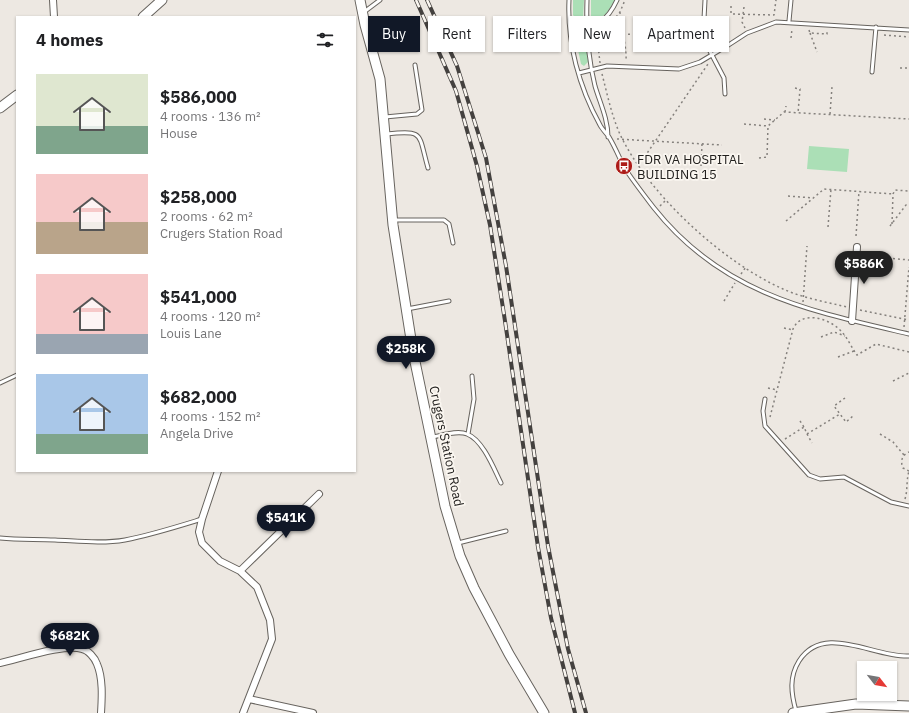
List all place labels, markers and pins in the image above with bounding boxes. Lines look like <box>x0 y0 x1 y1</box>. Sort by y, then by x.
place label: FDR VA HOSPITAL BUILDING 15 <box>637 151 744 183</box>
bus stop icon: FDR VA HOSPITAL BUILDING 15 <box>614 156 634 176</box>
pin: $586K <box>836 251 892 285</box>
pin: $258K <box>378 336 434 370</box>
pin: $541K <box>258 505 314 539</box>
pin: $682K <box>42 623 98 657</box>

